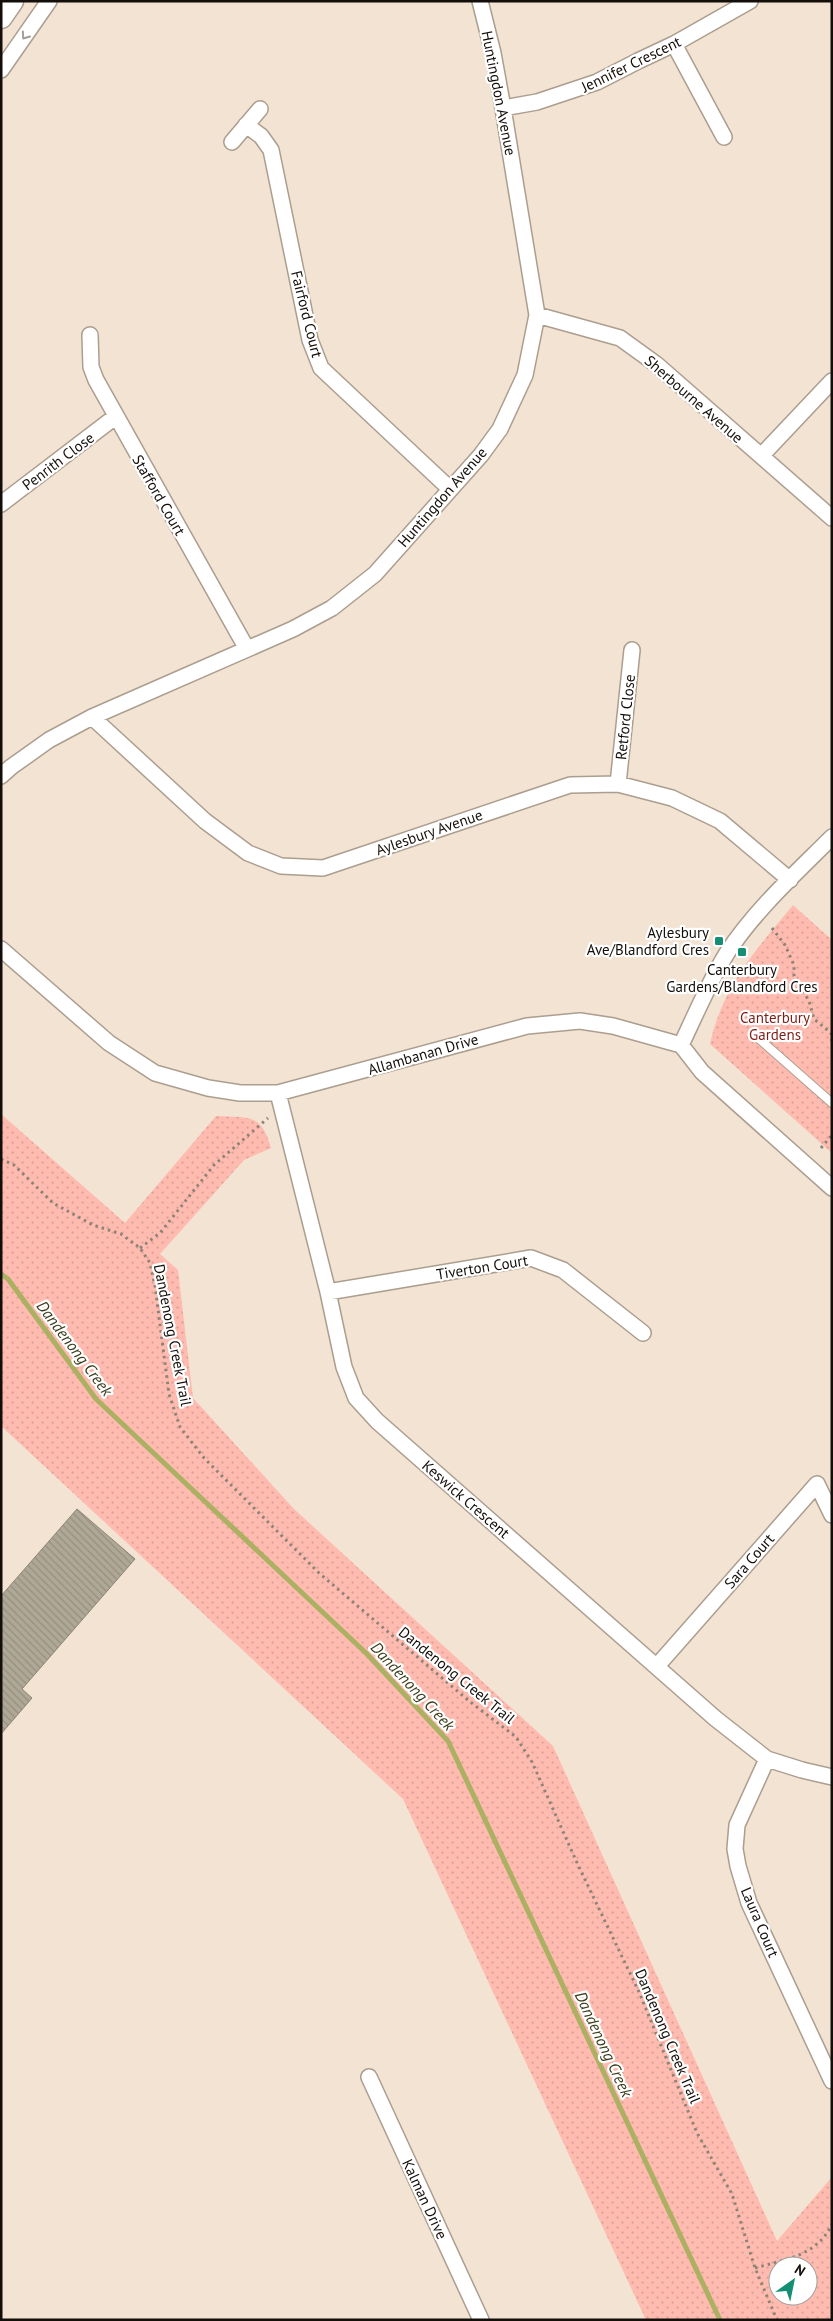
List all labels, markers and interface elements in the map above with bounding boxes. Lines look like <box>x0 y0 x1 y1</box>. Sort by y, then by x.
street label: Huntingdon Avenue <box>478 29 520 157</box>
one-way arrow <box>22 30 31 40</box>
street label: Jennifer Crescent <box>577 32 684 97</box>
street label: Fairford Court <box>287 269 327 359</box>
street label: Sherbourne Avenue <box>641 351 747 447</box>
street label: Penrith Close <box>18 428 98 494</box>
street label: Huntingdon Avenue <box>393 443 491 551</box>
street label: Stafford Court <box>128 451 190 539</box>
street label: Retford Close <box>611 673 639 761</box>
street label: Aylesbury Avenue <box>373 805 485 859</box>
place label: Aylesbury Ave/Blandford Cres <box>587 923 709 959</box>
marker: Aylesbury Ave/Blandford Cres <box>713 935 725 947</box>
marker: Canterbury Gardens/Blandford Cres <box>736 946 748 958</box>
place label: Canterbury Gardens/Blandford Cres <box>666 960 818 996</box>
park label: Canterbury Gardens <box>740 1008 810 1044</box>
street label: Allambanan Drive <box>366 1029 480 1079</box>
street label: Tiverton Court <box>435 1250 529 1284</box>
street label: Dandenong Creek Trail <box>150 1262 196 1408</box>
water label: Dandenong Creek <box>33 1296 118 1400</box>
street label: Keswick Crescent <box>418 1456 514 1542</box>
street label: Sara Court <box>720 1530 778 1592</box>
street label: Dandenong Creek Trail <box>395 1622 519 1728</box>
water label: Dandenong Creek <box>367 1638 459 1734</box>
street label: Laura Court <box>737 1884 783 1960</box>
street label: Dandenong Creek Trail <box>631 1966 705 2107</box>
water label: Dandenong Creek <box>571 1988 638 2101</box>
street label: Kalman Drive <box>398 2156 452 2242</box>
north arrow <box>768 2256 818 2306</box>
text: N <box>791 2260 809 2280</box>

